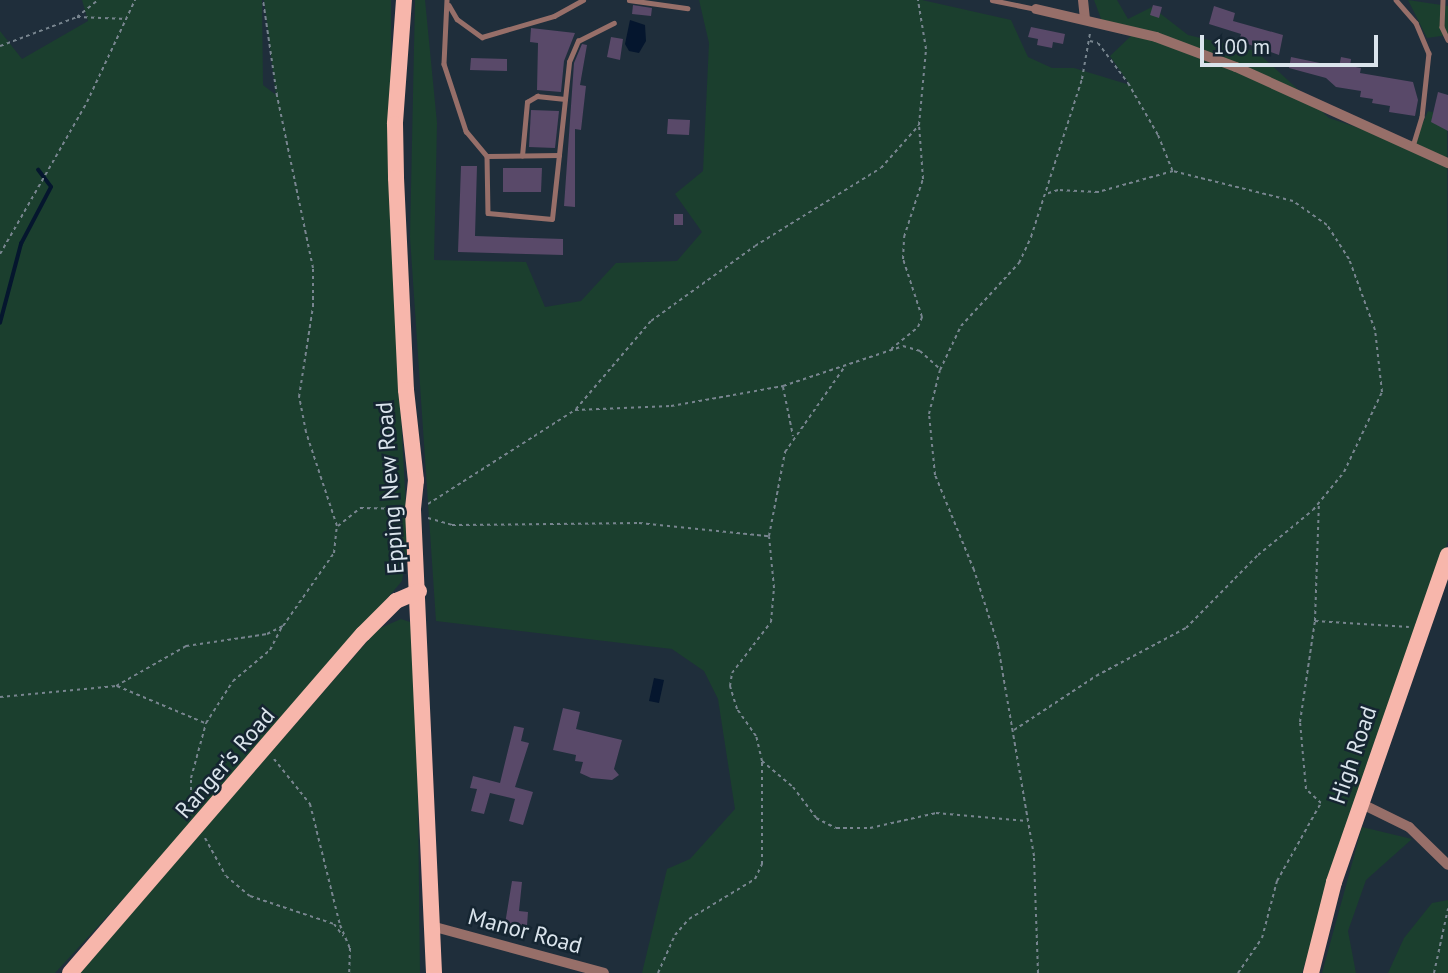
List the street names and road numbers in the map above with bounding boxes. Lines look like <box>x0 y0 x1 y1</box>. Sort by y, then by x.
street label: Epping New Road <box>370 401 410 575</box>
street label: Ranger's Road <box>170 702 280 824</box>
street label: High Road <box>1323 703 1383 807</box>
street label: Manor Road <box>465 903 585 959</box>

